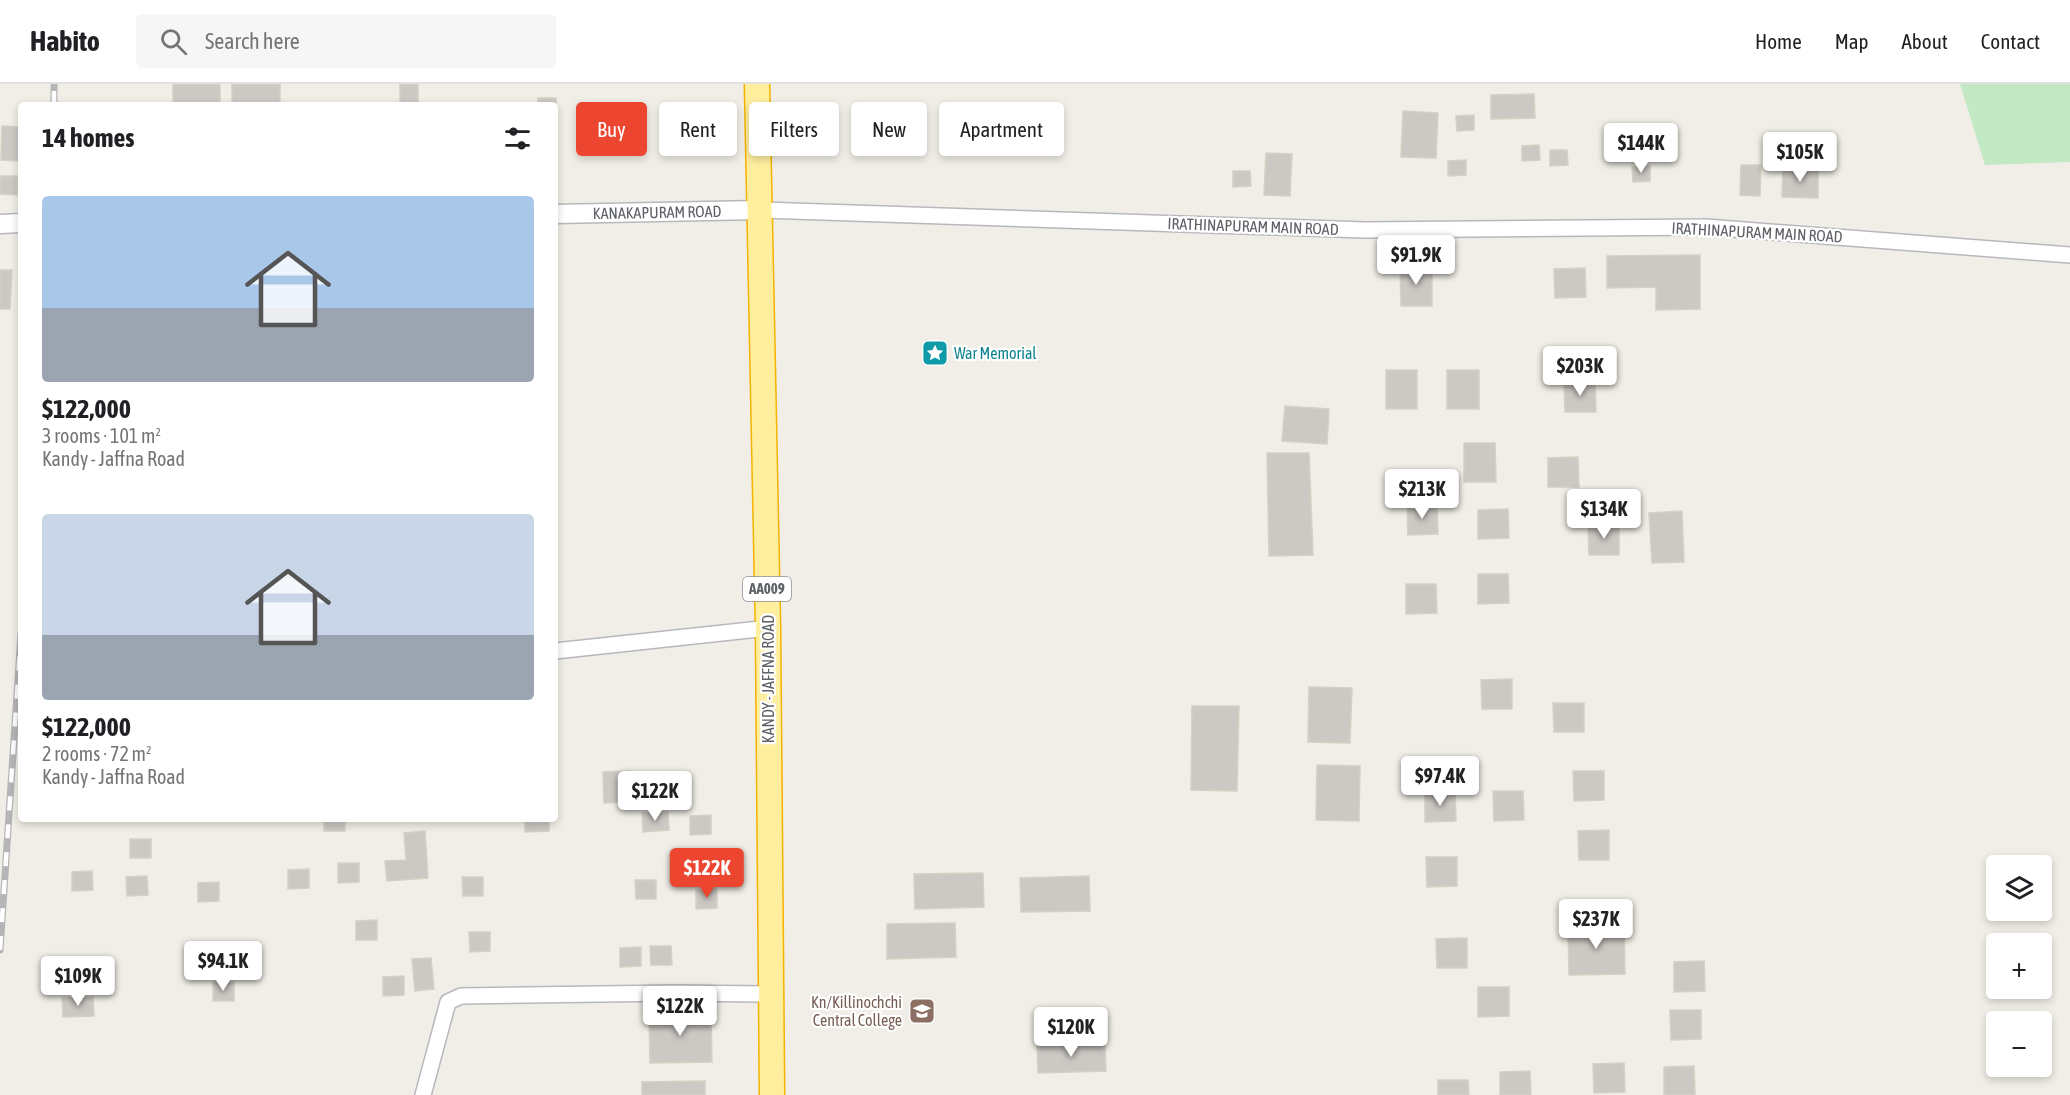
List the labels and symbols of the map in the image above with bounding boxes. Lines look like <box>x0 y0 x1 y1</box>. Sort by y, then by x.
pin: $144K <box>1599 123 1683 174</box>
pin: $105K <box>1758 132 1842 183</box>
street label: KANAKAPURAM ROAD <box>593 202 722 222</box>
street label: IRATHINAPURAM MAIN ROAD <box>1167 214 1339 238</box>
street label: IRATHINAPURAM MAIN ROAD <box>1671 219 1843 245</box>
pin: $91.9K <box>1367 235 1465 286</box>
place icon: War Memorial <box>920 338 950 368</box>
place label: War Memorial <box>954 344 1037 362</box>
pin: $203K <box>1538 346 1622 397</box>
pin: $213K <box>1380 469 1464 520</box>
pin: $134K <box>1562 489 1646 540</box>
road number: AA009 <box>743 577 791 601</box>
street label: KANDY - JAFFNA ROAD <box>759 615 777 743</box>
pin: $97.4K <box>1391 756 1489 807</box>
pin: $122K <box>613 771 697 822</box>
pin: $122K <box>665 848 749 899</box>
pin: $237K <box>1554 899 1638 950</box>
pin: $94.1K <box>174 941 272 992</box>
pin: $109K <box>36 956 120 1007</box>
pin: $122K <box>638 986 722 1037</box>
place label: Kn/Killinochchi Central College <box>811 993 902 1030</box>
school or university icon: Kn/Killinochchi Central College <box>907 996 937 1026</box>
pin: $120K <box>1029 1007 1113 1058</box>

